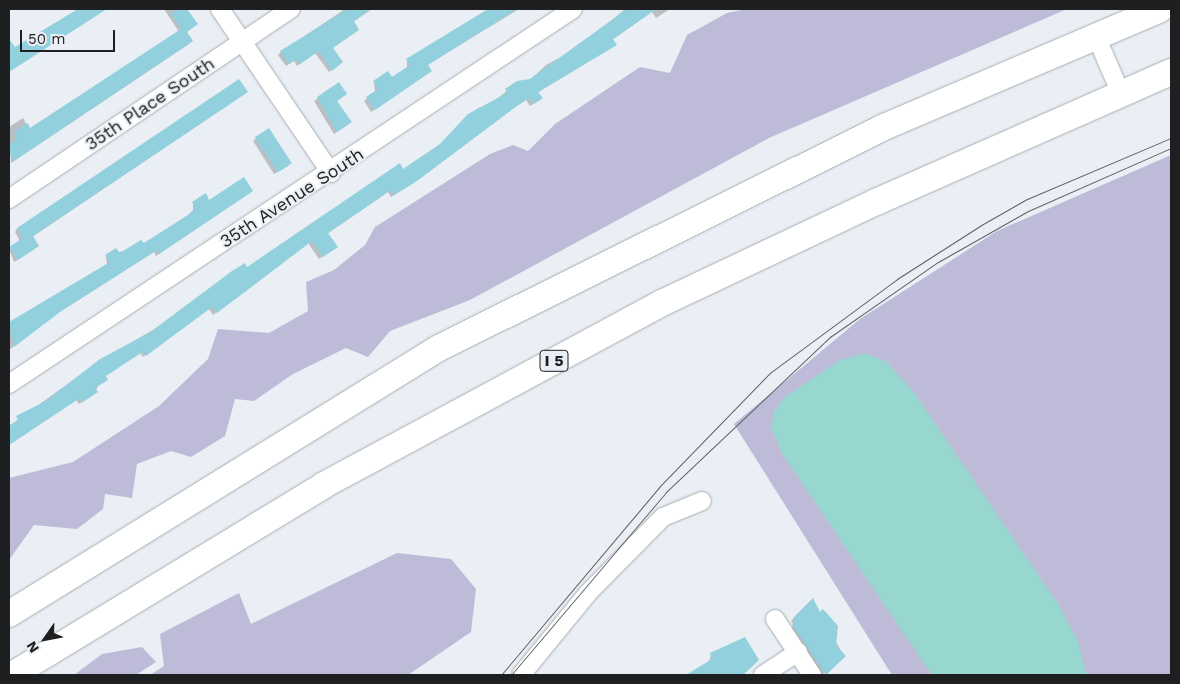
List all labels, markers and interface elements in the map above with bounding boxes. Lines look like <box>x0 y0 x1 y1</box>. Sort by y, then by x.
scale bar <box>22 20 118 52</box>
text: 50 m <box>28 30 65 48</box>
street label: 35th Place South <box>81 53 219 155</box>
street label: 35th Avenue South <box>216 143 368 253</box>
road number: I 5 <box>539 348 569 374</box>
north arrow <box>20 614 70 664</box>
text: N <box>23 638 42 656</box>

